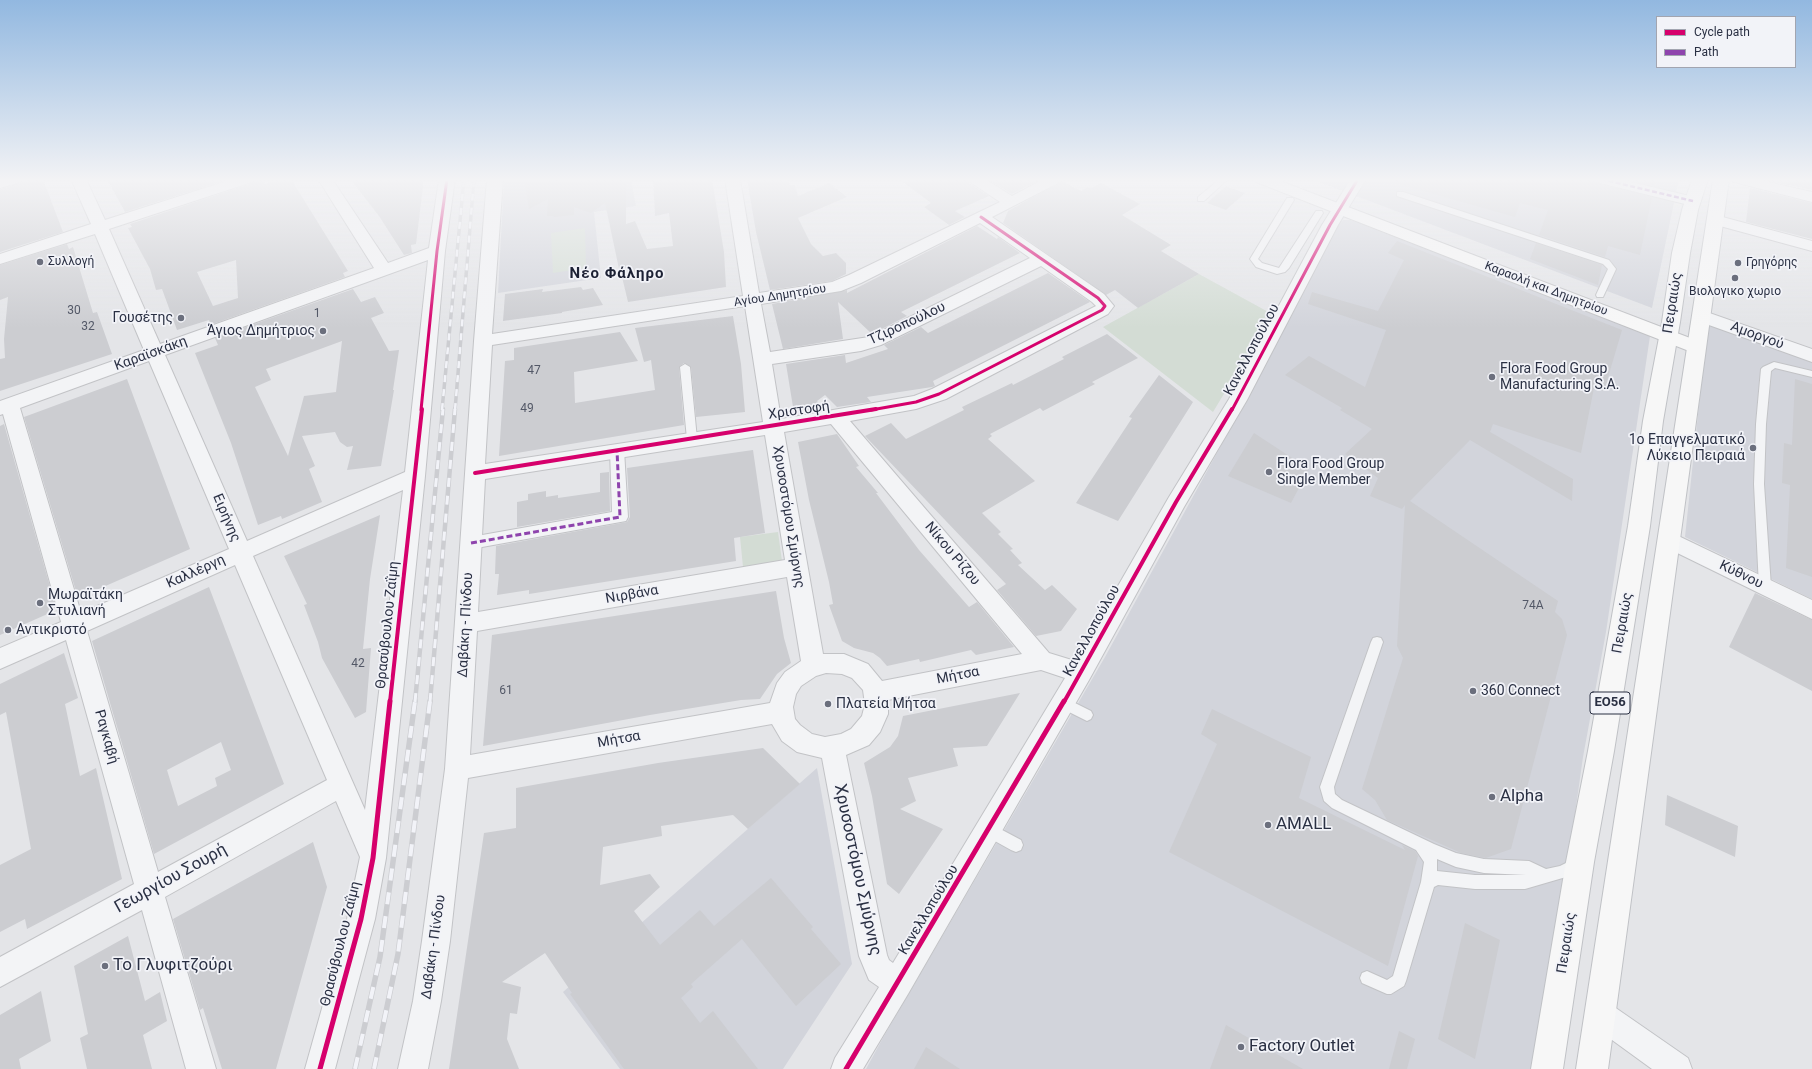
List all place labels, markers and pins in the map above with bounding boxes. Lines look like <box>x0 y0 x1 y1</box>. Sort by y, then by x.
place label: Συλλογή <box>48 255 94 269</box>
place label: Γρηγόρης <box>1746 256 1797 270</box>
marker: Συλλογή <box>35 257 45 267</box>
marker: Γρηγόρης <box>1733 258 1743 268</box>
marker: Βιολογικο χωριο <box>1730 273 1740 283</box>
place label: Βιολογικο χωριο <box>1689 285 1781 299</box>
place label: Γουσέτης <box>113 310 173 326</box>
marker: Γουσέτης <box>176 313 186 323</box>
place label: Άγιος Δημήτριος <box>207 323 315 339</box>
marker: Άγιος Δημήτριος <box>318 326 328 336</box>
place label: Flora Food Group Manufacturing S.A. <box>1500 361 1619 394</box>
marker: Flora Food Group Manufacturing S.A. <box>1487 372 1497 382</box>
place label: 1ο Επαγγελματικό Λύκειο Πειραιά <box>1629 432 1745 464</box>
marker: 1ο Επαγγελματικό Λύκειο Πειραιά <box>1748 443 1758 453</box>
place label: Flora Food Group Single Member <box>1277 456 1384 488</box>
marker: Flora Food Group Single Member <box>1264 467 1274 477</box>
place label: Μωραϊτάκη Στυλιανή <box>48 587 123 620</box>
marker: Μωραϊτάκη Στυλιανή <box>35 598 45 608</box>
place label: Αντικριστό <box>16 622 87 638</box>
marker: Αντικριστό <box>3 625 13 635</box>
place label: 360 Connect <box>1481 683 1560 699</box>
marker: 360 Connect <box>1468 686 1478 696</box>
place label: Πλατεία Μήτσα <box>836 696 936 712</box>
marker: Πλατεία Μήτσα <box>823 699 833 709</box>
place label: Alpha <box>1500 787 1543 807</box>
marker: Alpha <box>1487 792 1497 802</box>
place label: AMALL <box>1276 815 1331 835</box>
marker: AMALL <box>1263 820 1273 830</box>
place label: Το Γλυφιτζούρι <box>113 956 233 976</box>
marker: Το Γλυφιτζούρι <box>100 961 110 971</box>
place label: Factory Outlet <box>1249 1037 1355 1057</box>
marker: Factory Outlet <box>1236 1042 1246 1052</box>

